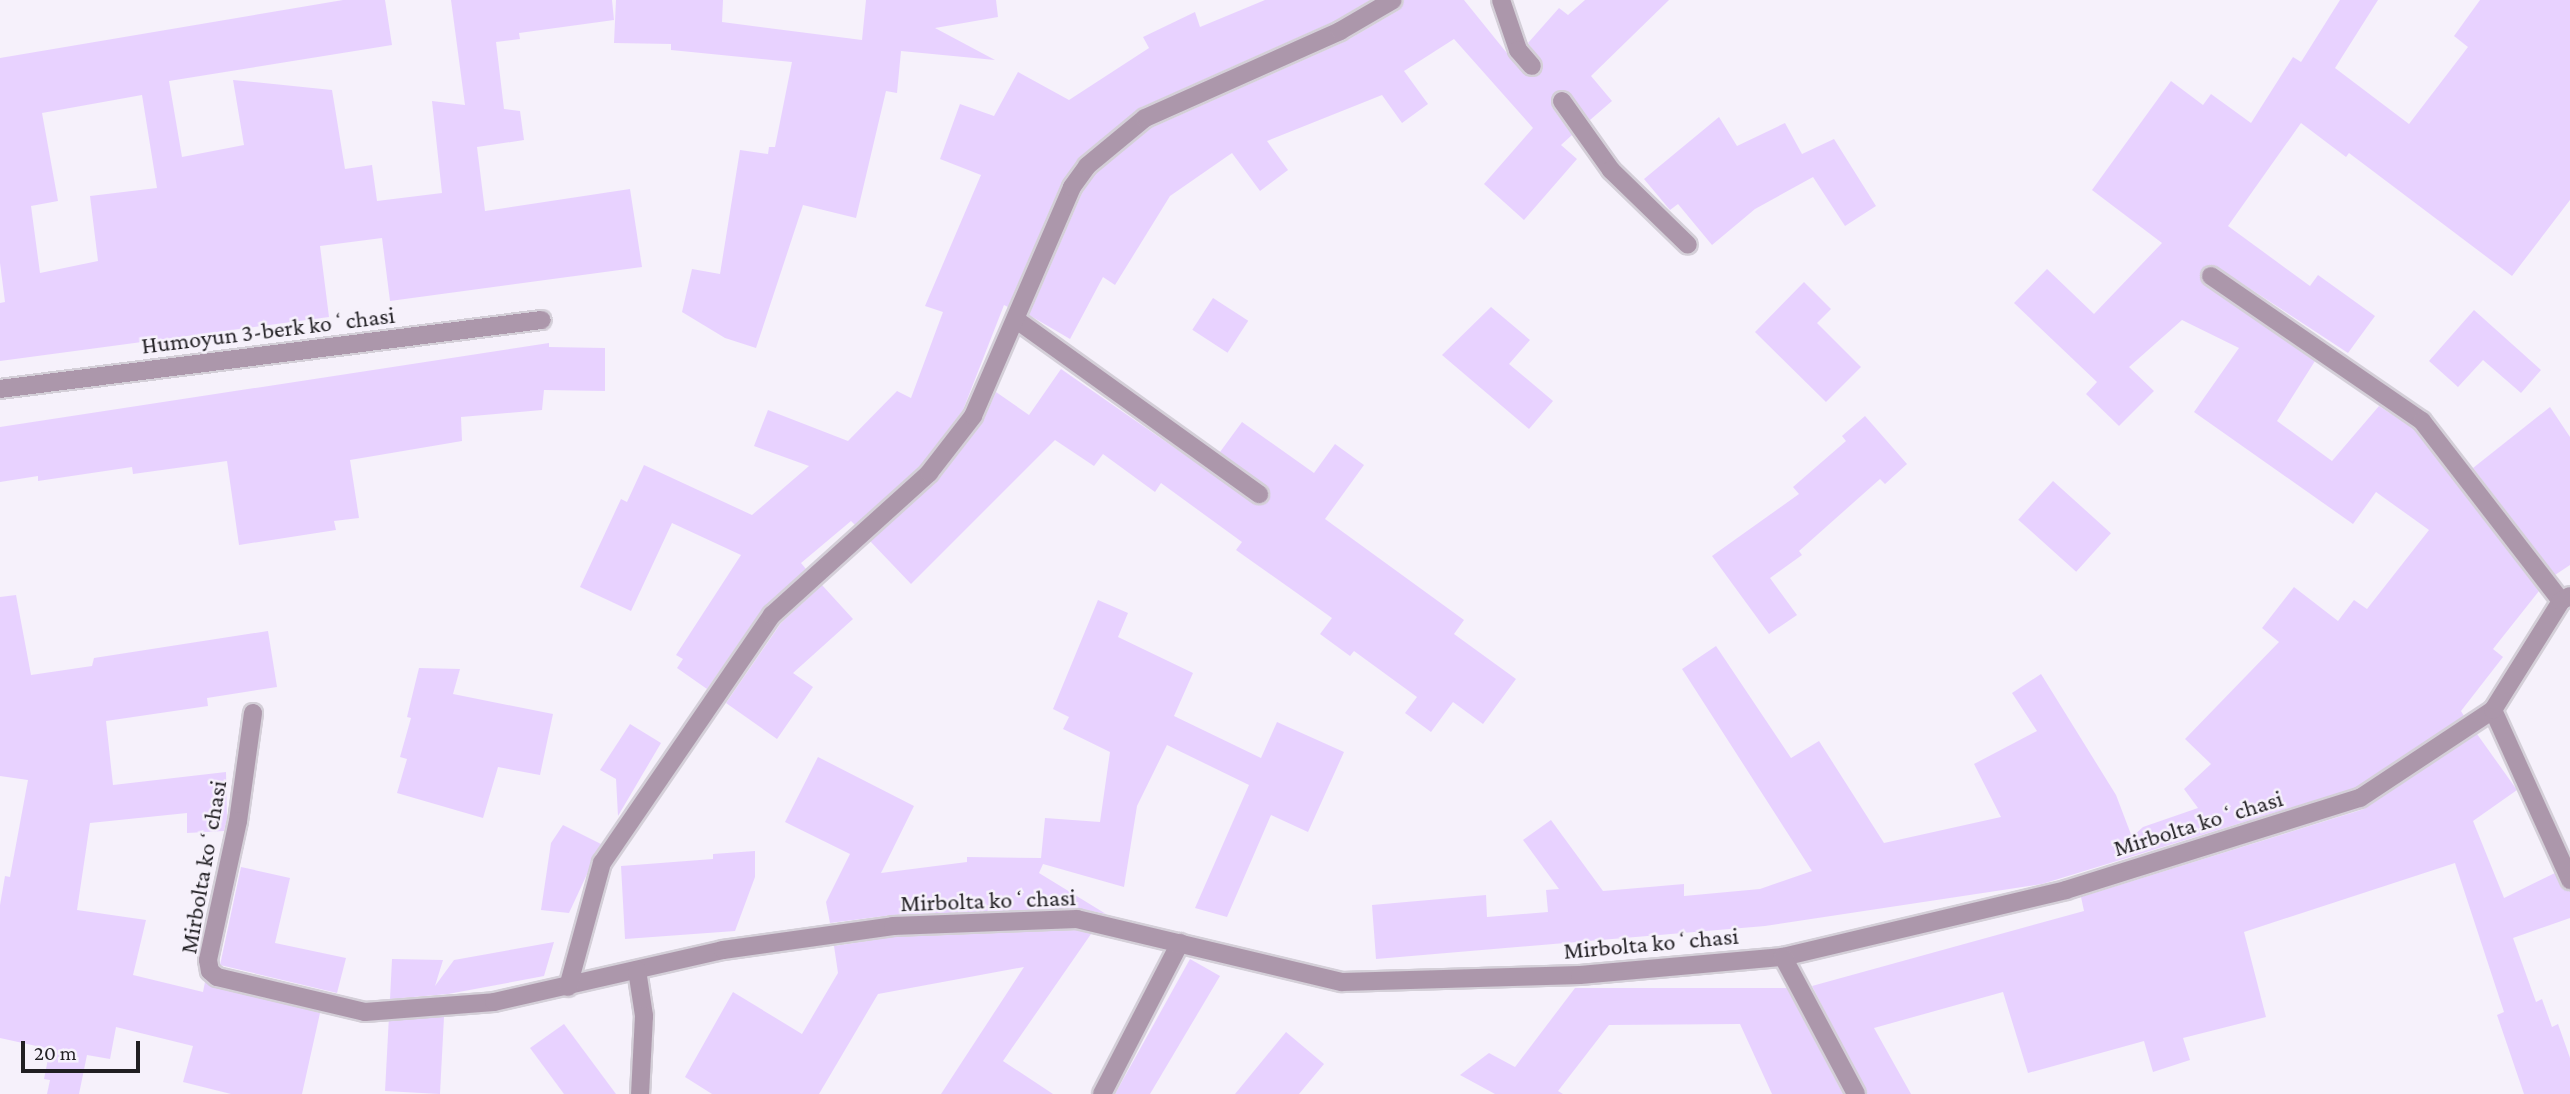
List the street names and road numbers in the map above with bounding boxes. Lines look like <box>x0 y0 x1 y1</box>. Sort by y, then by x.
street label: Humoyun 3-berk koʻchasi <box>140 300 396 360</box>
street label: Mirbolta koʻchasi <box>174 778 232 956</box>
street label: Mirbolta koʻchasi <box>2110 784 2286 862</box>
street label: Mirbolta koʻchasi <box>900 883 1076 917</box>
street label: Mirbolta koʻchasi <box>1562 921 1740 965</box>

